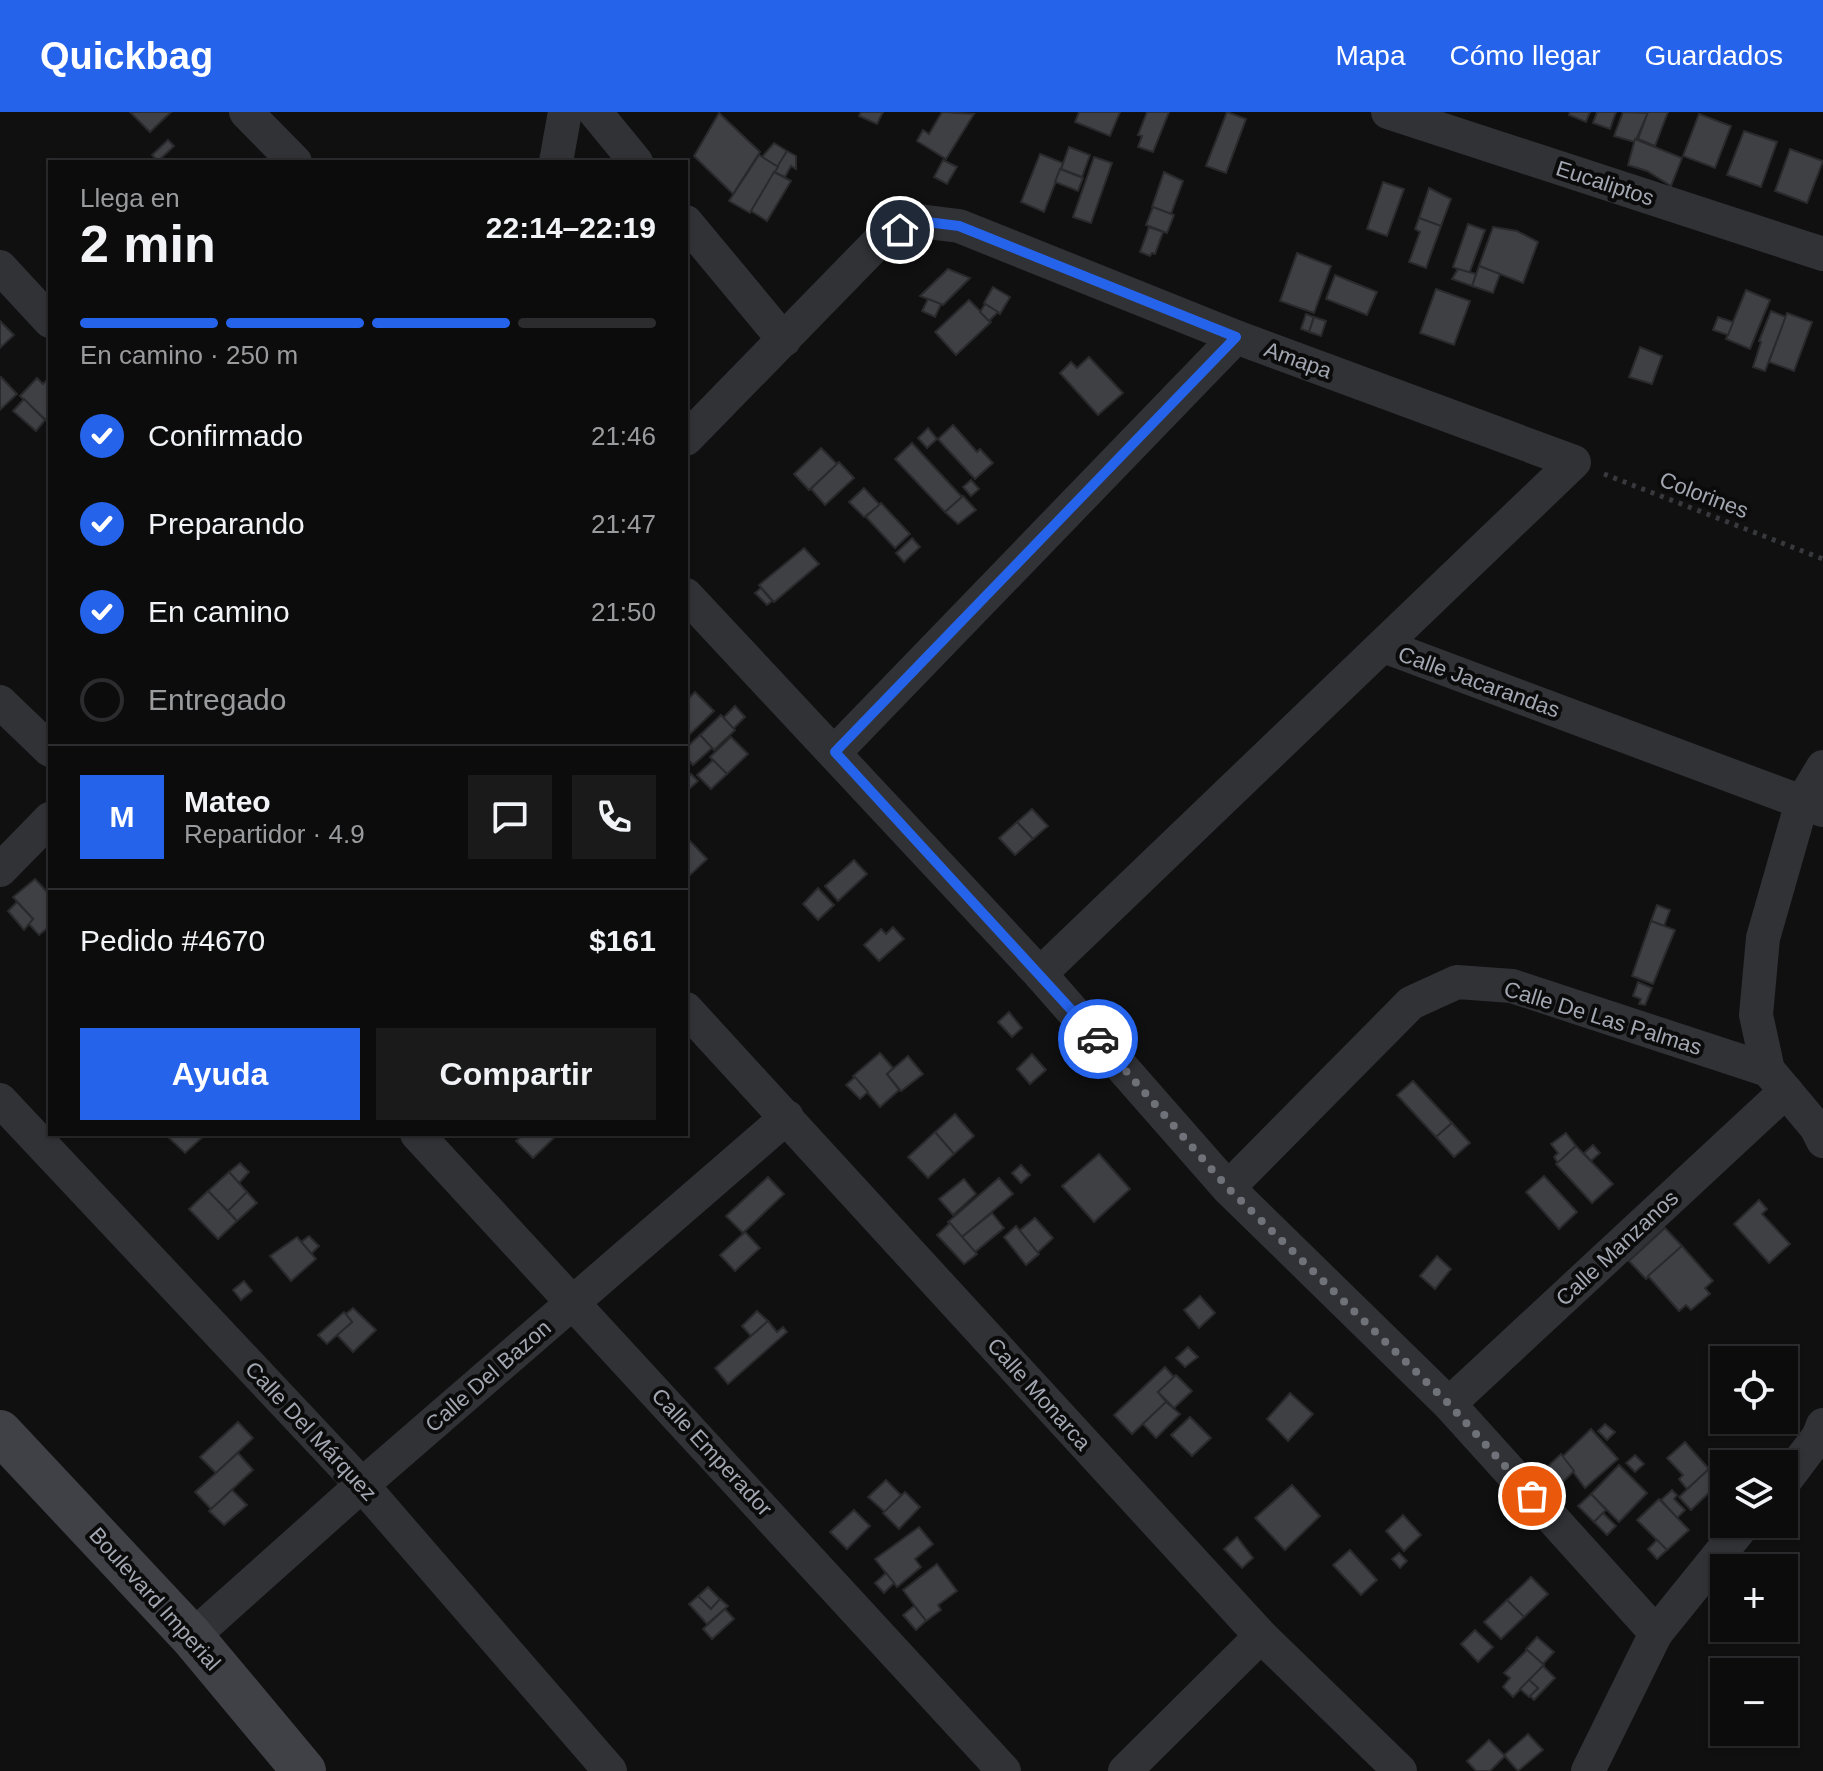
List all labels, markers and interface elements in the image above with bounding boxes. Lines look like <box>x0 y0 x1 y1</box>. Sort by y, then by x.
text: Quickbag <box>40 35 213 77</box>
text: Mapa <box>1335 40 1406 71</box>
text: Cómo llegar <box>1450 40 1600 71</box>
text: Guardados <box>1644 40 1783 71</box>
street label: Eucaliptos <box>1553 155 1657 211</box>
text: Llega en <box>80 183 180 213</box>
pin <box>866 196 934 264</box>
icon: home <box>878 208 922 252</box>
text: 22:14–22:19 <box>486 211 656 244</box>
text: 2 min <box>80 215 216 273</box>
street label: Amapa <box>1261 336 1336 384</box>
text: En camino · 250 m <box>80 340 298 370</box>
icon: check <box>80 414 124 458</box>
text: Confirmado <box>148 419 303 452</box>
text: 21:46 <box>591 421 656 451</box>
street label: Colorines <box>1656 467 1752 523</box>
icon: check <box>80 502 124 546</box>
text: Preparando <box>148 507 305 540</box>
text: 21:47 <box>591 509 656 539</box>
icon: check <box>80 590 124 634</box>
text: En camino <box>148 595 290 628</box>
text: 21:50 <box>591 597 656 627</box>
street label: Calle Jacarandas <box>1395 641 1563 723</box>
text: Entregado <box>148 683 286 716</box>
button: chat <box>468 775 552 859</box>
button: phone <box>572 775 656 859</box>
text: Mateo <box>184 785 271 818</box>
text: M <box>110 800 135 833</box>
text: Repartidor · 4.9 <box>184 819 365 849</box>
text: Pedido #4670 <box>80 924 265 957</box>
text: $161 <box>589 924 656 957</box>
street label: Calle De Las Palmas <box>1501 976 1705 1060</box>
courier <box>1058 999 1138 1079</box>
icon: car <box>1076 1017 1120 1061</box>
button: Ayuda <box>80 1028 360 1120</box>
button: Compartir <box>376 1028 656 1120</box>
street label: Calle Manzanos <box>1551 1185 1683 1311</box>
street label: Calle Del Bazon <box>420 1315 556 1437</box>
street label: Calle Monarca <box>982 1333 1096 1456</box>
map controls <box>1710 1346 1798 1746</box>
button: locate <box>1710 1346 1798 1434</box>
street label: Calle Del Márquez <box>240 1356 382 1506</box>
street label: Calle Emperador <box>647 1383 777 1521</box>
button: layers <box>1710 1450 1798 1538</box>
pin <box>1498 1462 1566 1530</box>
icon: bag <box>1510 1474 1554 1518</box>
street label: Boulevard Imperial <box>84 1522 226 1676</box>
button: + <box>1710 1554 1798 1642</box>
button: − <box>1710 1658 1798 1746</box>

